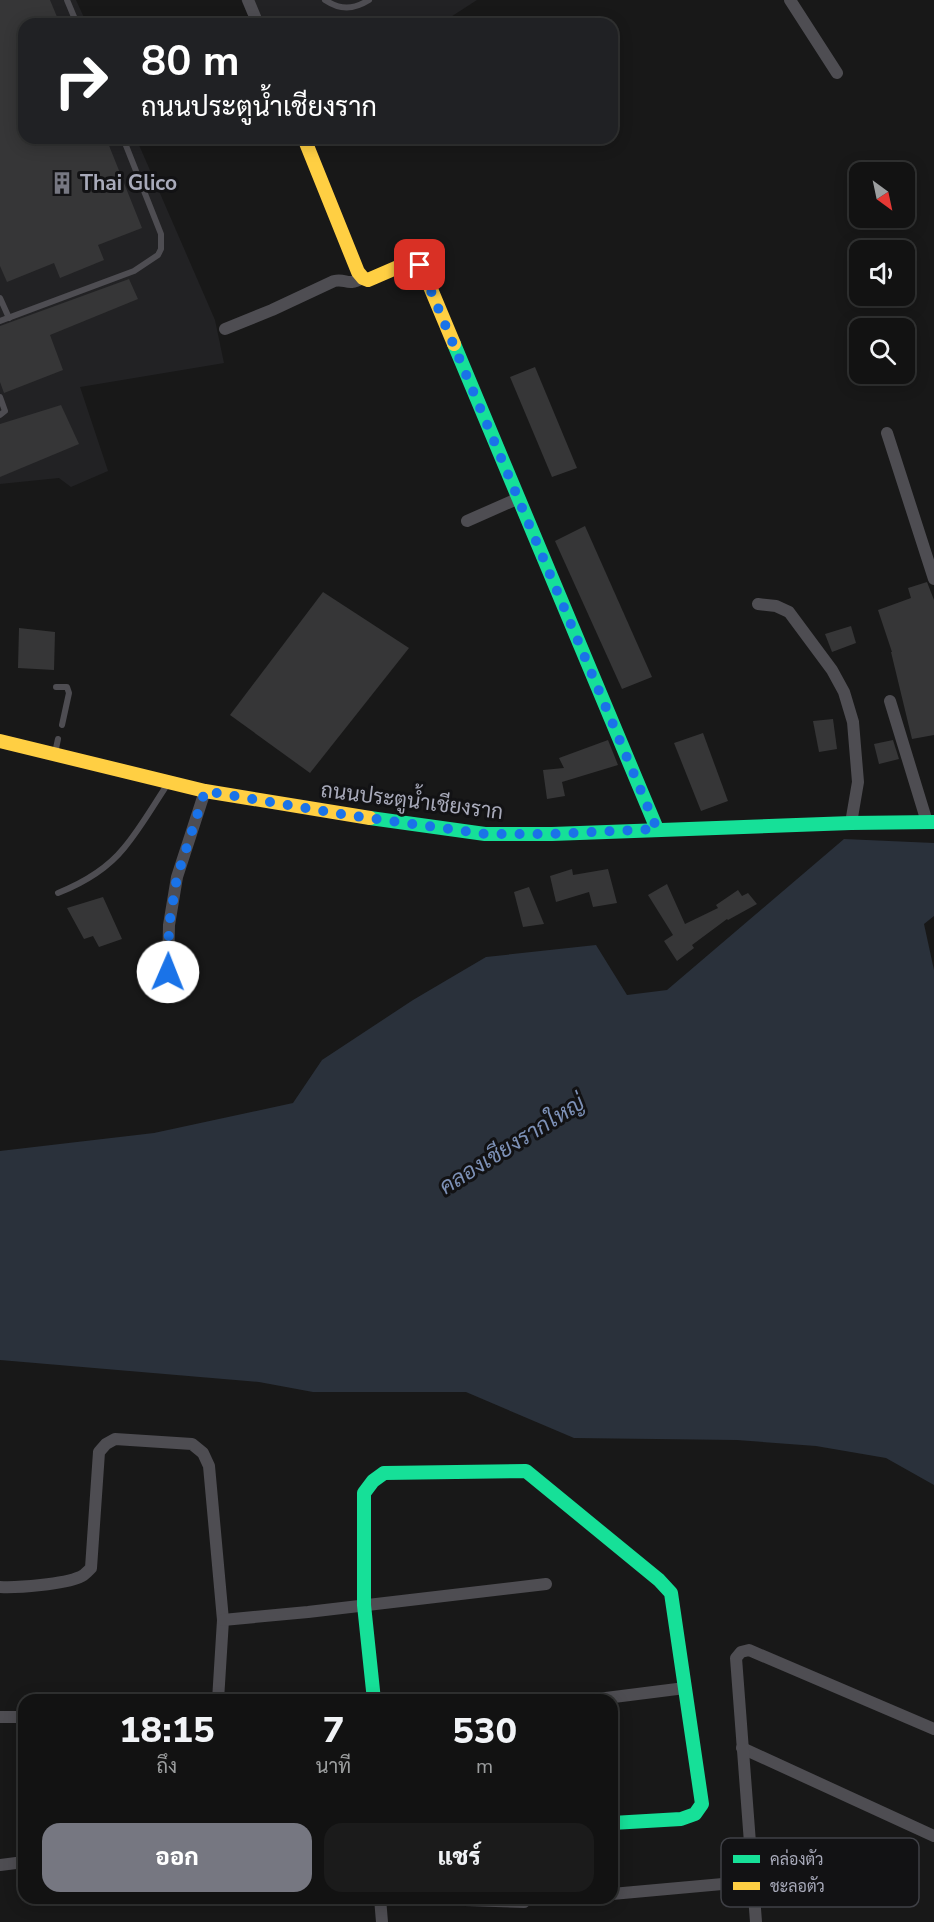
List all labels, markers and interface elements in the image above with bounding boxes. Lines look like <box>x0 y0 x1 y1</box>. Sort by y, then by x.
text: 80 m <box>141 33 240 90</box>
icon: right <box>42 42 120 120</box>
text: ถนนประตูน้ำเชียงราก <box>141 89 377 126</box>
north arrow <box>849 162 915 228</box>
map controls <box>849 162 915 384</box>
place label: Thai Glico <box>80 169 177 197</box>
building icon: Thai Glico <box>49 170 75 196</box>
pin <box>394 239 445 290</box>
button: sound <box>849 240 915 306</box>
icon: arrive <box>403 248 436 281</box>
button: search <box>849 318 915 384</box>
street label: ถนนประตูน้ำเชียงราก <box>319 772 505 827</box>
position arrow <box>136 940 200 1004</box>
water label: คลองเชียงรากใหญ่ <box>433 1088 591 1202</box>
text: 18:15 <box>119 1706 215 1755</box>
text: 7 <box>323 1706 344 1755</box>
text: 530 <box>452 1707 517 1756</box>
text: ถึง <box>156 1753 177 1780</box>
text: นาที <box>316 1753 351 1780</box>
text: m <box>476 1753 493 1780</box>
button: ออก <box>42 1823 312 1892</box>
button: แชร์ <box>324 1823 594 1892</box>
legend <box>721 1838 919 1907</box>
text: คล่องตัว <box>770 1849 824 1871</box>
text: ชะลอตัว <box>770 1876 825 1898</box>

